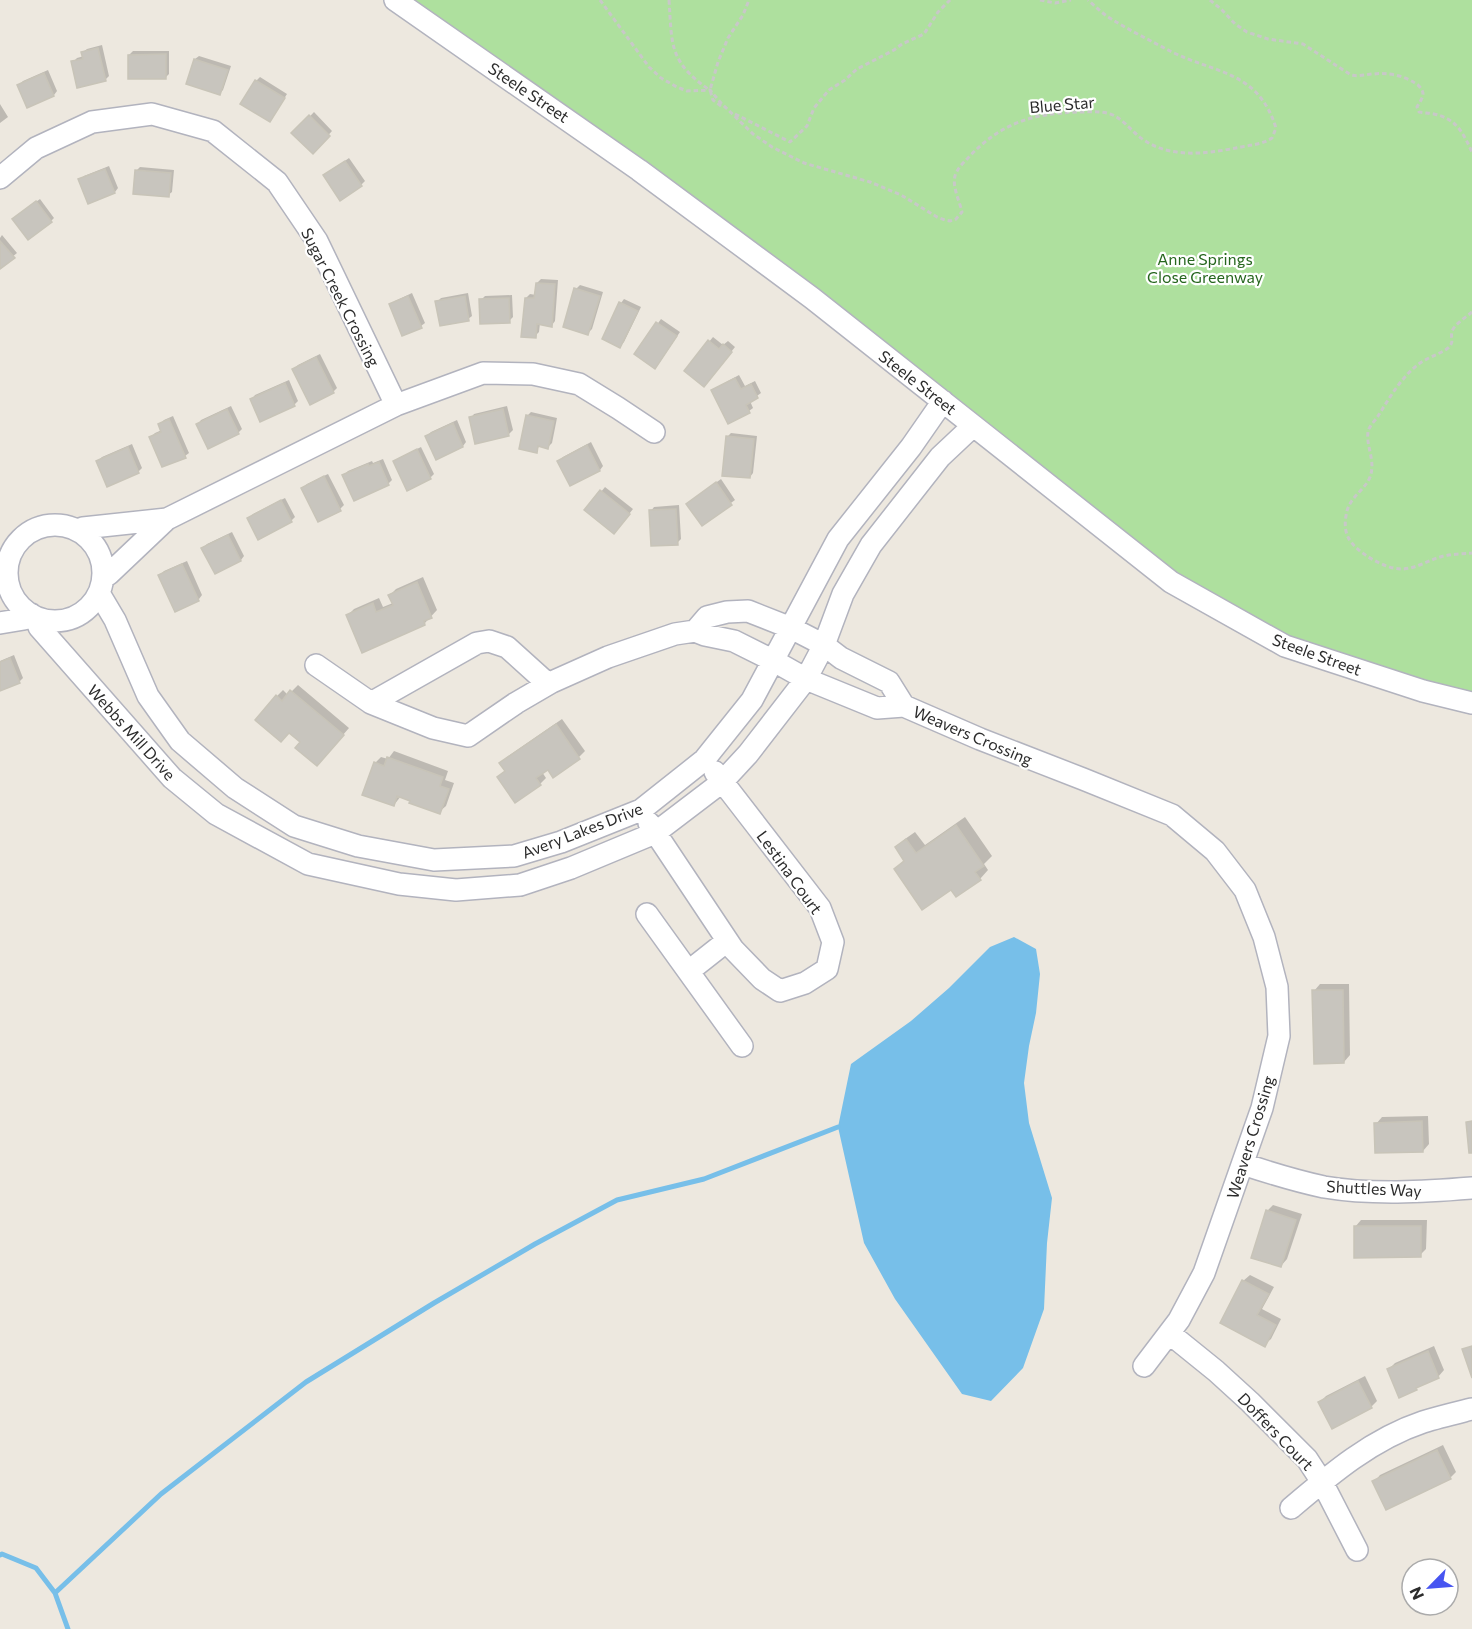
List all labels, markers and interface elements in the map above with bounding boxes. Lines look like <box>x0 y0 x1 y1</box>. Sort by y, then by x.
street label: Steele Street <box>485 58 573 126</box>
street label: Blue Star <box>1029 92 1096 116</box>
street label: Sugar Creek Crossing <box>298 224 384 370</box>
park label: Anne Springs Close Greenway <box>1147 249 1263 286</box>
street label: Steele Street <box>875 346 961 418</box>
street label: Steele Street <box>1270 629 1365 679</box>
street label: Webbs Mill Drive <box>84 680 180 784</box>
street label: Weavers Crossing <box>911 701 1036 769</box>
street label: Avery Lakes Drive <box>519 798 645 862</box>
street label: Lestina Court <box>753 827 827 918</box>
street label: Weavers Crossing <box>1222 1073 1278 1201</box>
street label: Shuttles Way <box>1326 1176 1422 1200</box>
street label: Doffers Court <box>1234 1388 1318 1474</box>
north arrow <box>1400 1557 1460 1617</box>
text: N <box>1405 1584 1427 1603</box>

